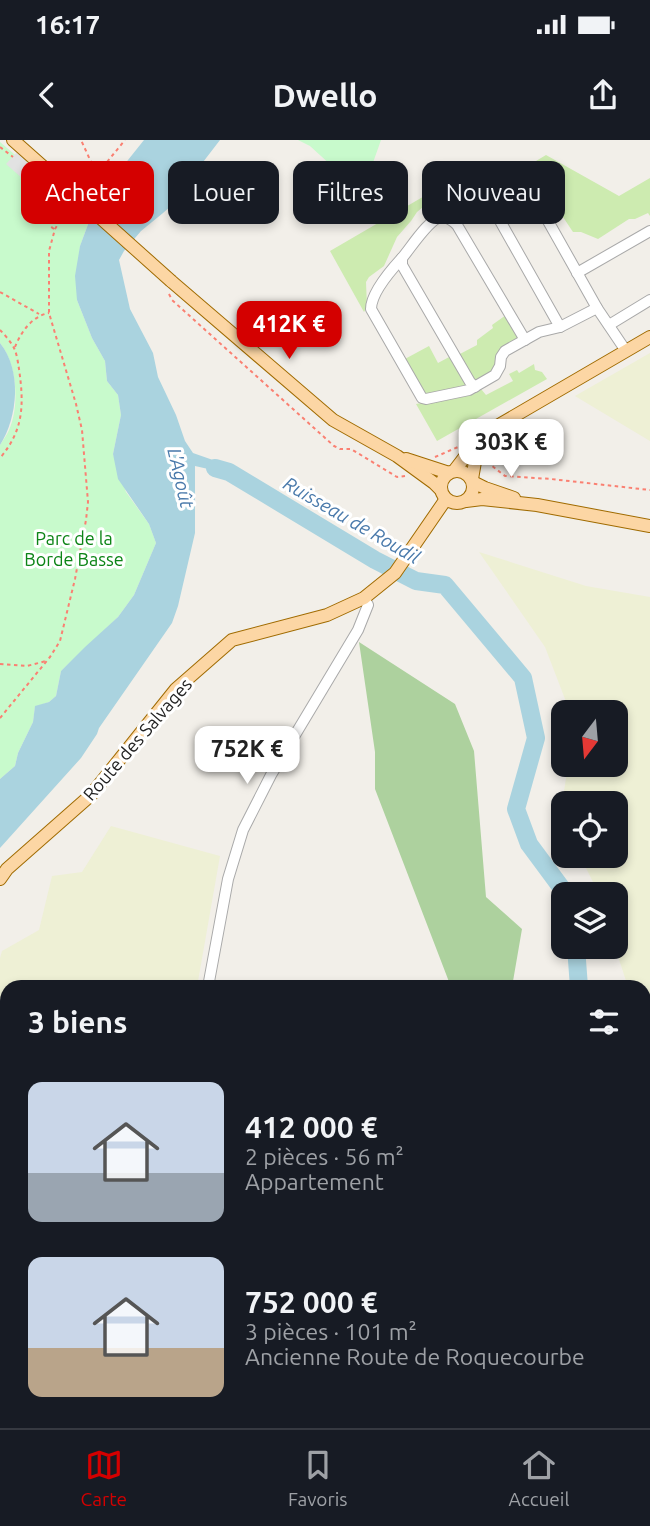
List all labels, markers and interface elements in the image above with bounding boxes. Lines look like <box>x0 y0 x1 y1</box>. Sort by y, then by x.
text: 16:17 <box>35 10 100 39</box>
icon: back <box>28 76 66 114</box>
icon: share <box>584 76 622 114</box>
text: Dwello <box>272 77 378 113</box>
chip: Acheter <box>21 161 154 224</box>
chip: Louer <box>168 161 279 224</box>
chip: Filtres <box>293 161 408 224</box>
chip: Nouveau <box>422 161 565 224</box>
pin: 412K € <box>232 302 346 361</box>
text: 412K € <box>253 311 325 336</box>
pin: 303K € <box>454 420 568 479</box>
text: 303K € <box>475 429 547 454</box>
water label: L'Agoût <box>163 446 199 511</box>
water label: Ruisseau de Roudil <box>280 472 425 568</box>
park label: Parc de la Borde Basse <box>24 528 124 569</box>
street label: Route des Salvages <box>79 674 196 804</box>
north arrow <box>551 700 628 777</box>
map controls <box>551 700 628 959</box>
pin: 752K € <box>190 726 304 786</box>
text: 752K € <box>211 736 283 761</box>
button: locate <box>551 791 628 868</box>
button: layers <box>551 882 628 959</box>
icon: filters <box>585 1003 623 1041</box>
text: 3 biens <box>28 1005 127 1039</box>
icon: home <box>84 1110 168 1194</box>
text: 412 000 € <box>245 1110 378 1144</box>
text: 2 pièces · 56 m² <box>245 1144 404 1169</box>
text: Appartement <box>245 1169 384 1194</box>
icon: home <box>84 1285 168 1369</box>
text: 752 000 € <box>245 1285 378 1319</box>
text: 3 pièces · 101 m² <box>245 1319 417 1344</box>
text: Ancienne Route de Roquecourbe <box>245 1344 585 1369</box>
tab: Carte <box>81 1446 127 1510</box>
tab: Favoris <box>288 1446 348 1510</box>
tab: Accueil <box>509 1446 569 1510</box>

